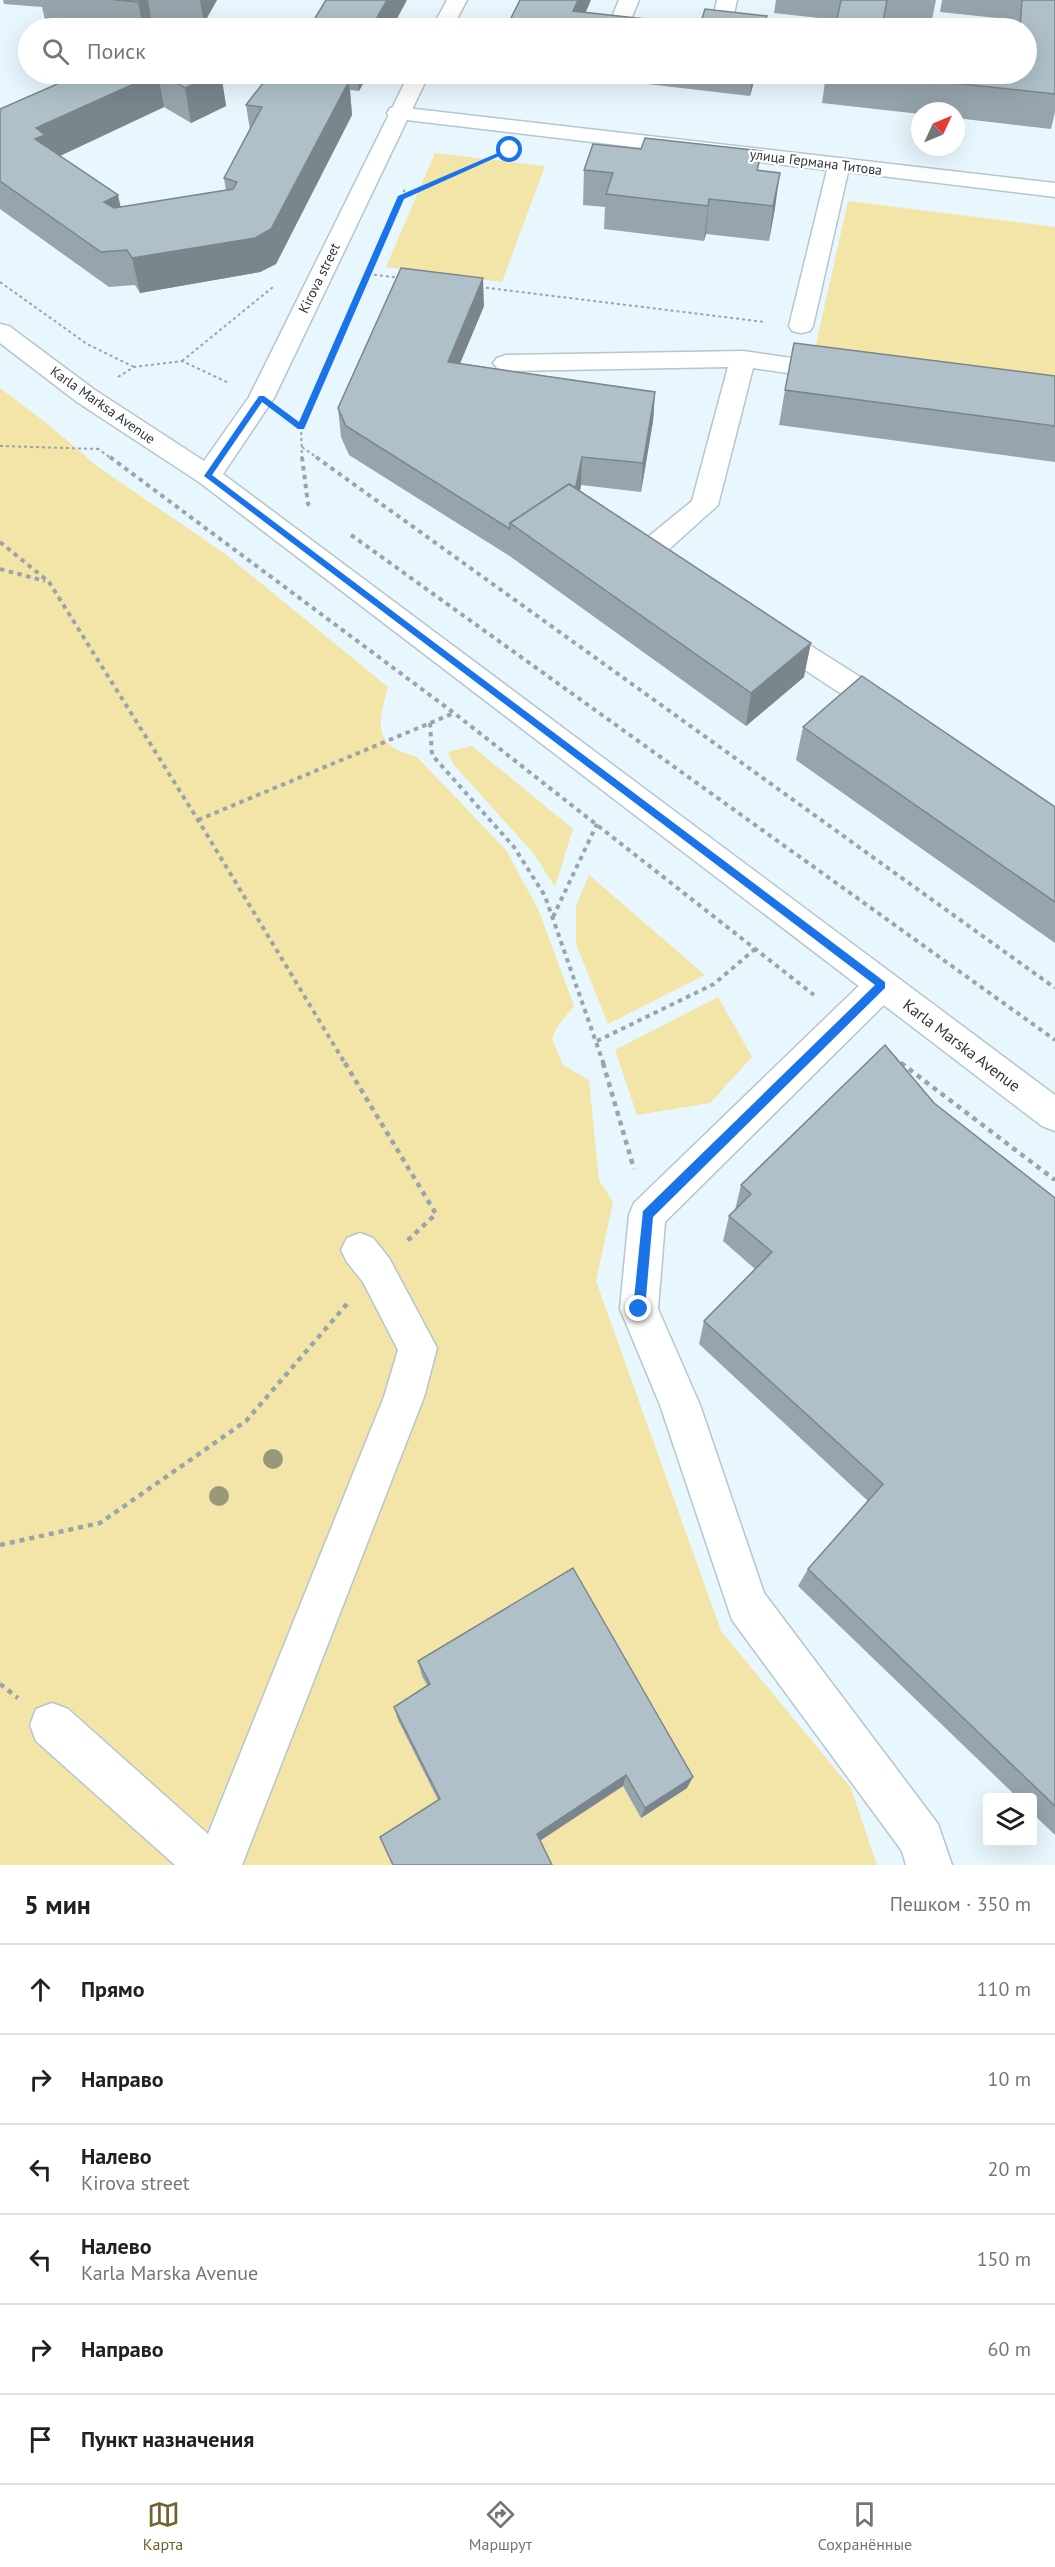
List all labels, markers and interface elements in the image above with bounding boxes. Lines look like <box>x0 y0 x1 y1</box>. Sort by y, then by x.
search box <box>18 18 1037 84</box>
icon: search <box>39 35 72 68</box>
text: Поиск <box>87 37 146 65</box>
north arrow <box>911 102 965 156</box>
route start <box>496 136 522 162</box>
street label: улица Германа Титова <box>749 145 883 179</box>
street label: Kirova street <box>294 240 344 316</box>
street label: Karla Marksa Avenue <box>47 362 159 448</box>
street label: Karla Marska Avenue <box>899 994 1025 1096</box>
route end <box>625 1295 651 1321</box>
map controls <box>983 1793 1037 1847</box>
button: layers <box>983 1793 1037 1847</box>
text: 5 мин <box>24 1888 91 1921</box>
text: Пешком · 350 m <box>890 1891 1031 1917</box>
icon: ahead <box>24 1973 57 2006</box>
text: Прямо <box>81 1975 144 2003</box>
text: 110 m <box>977 1976 1031 2002</box>
icon: right <box>24 2063 57 2096</box>
text: Направо <box>81 2065 164 2093</box>
text: 10 m <box>988 2066 1031 2092</box>
text: Налево <box>81 2142 152 2170</box>
icon: left <box>24 2153 57 2186</box>
text: 20 m <box>988 2156 1031 2182</box>
text: Kirova street <box>81 2170 190 2196</box>
text: Налево <box>81 2232 152 2260</box>
icon: left <box>24 2243 57 2276</box>
text: 150 m <box>977 2246 1031 2272</box>
text: Karla Marska Avenue <box>81 2260 258 2286</box>
icon: right <box>24 2333 57 2366</box>
text: Направо <box>81 2335 164 2363</box>
text: 60 m <box>988 2336 1031 2362</box>
icon: arrive <box>24 2423 57 2456</box>
text: Пункт назначения <box>81 2425 254 2453</box>
tab: Карта <box>143 2498 183 2554</box>
tab: Маршрут <box>469 2498 532 2554</box>
tab: Сохранённые <box>818 2498 912 2554</box>

